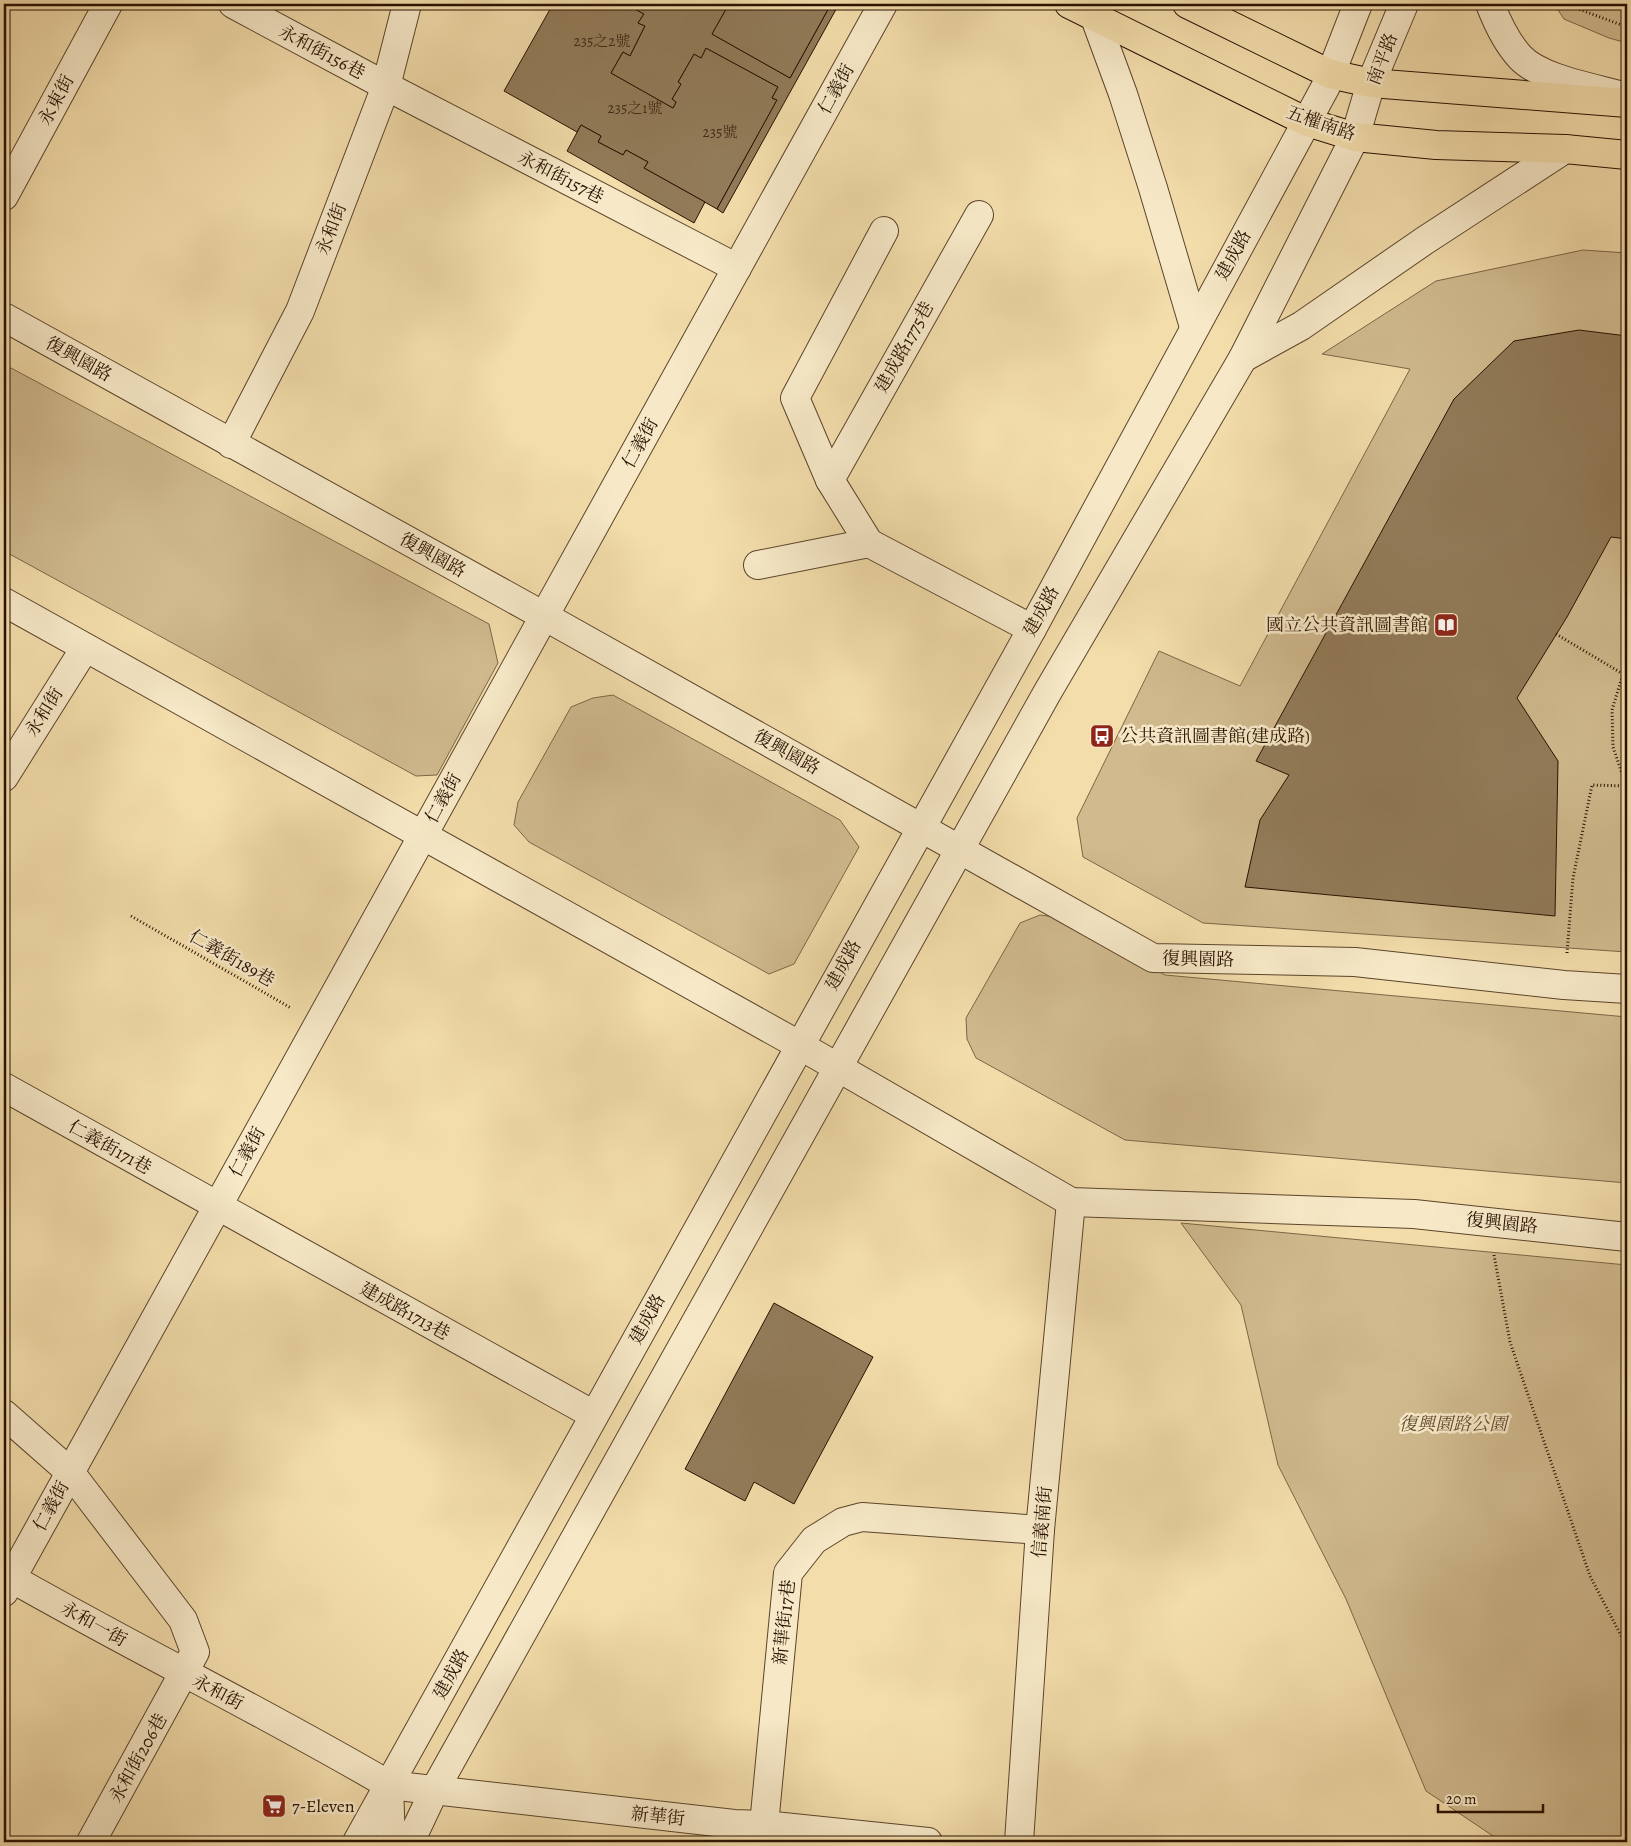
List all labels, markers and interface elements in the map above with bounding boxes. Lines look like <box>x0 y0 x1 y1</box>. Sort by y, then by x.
street label: 永和街156巷 <box>275 19 369 85</box>
street label: 南平路 <box>1361 29 1403 89</box>
house number: 235之2號 <box>574 31 630 51</box>
street label: 仁義街 <box>812 60 860 118</box>
street label: 永東街 <box>33 71 79 129</box>
house number: 235之1號 <box>608 98 662 118</box>
street label: 五權南路 <box>1283 100 1359 146</box>
house number: 235號 <box>703 122 737 142</box>
street label: 永和街157巷 <box>514 145 608 209</box>
street label: 永和街 <box>310 199 352 259</box>
street label: 建成路 <box>1209 226 1257 284</box>
street label: 建成路1775巷 <box>869 297 939 397</box>
street label: 復興園路 <box>42 331 116 387</box>
street label: 仁義街 <box>616 414 664 472</box>
street label: 復興園路 <box>396 527 470 583</box>
street label: 建成路 <box>1017 582 1065 640</box>
library icon: 國立公共資訊圖書館 <box>1433 612 1459 638</box>
place label: 國立公共資訊圖書館 <box>1266 613 1428 637</box>
street label: 永和街 <box>20 683 68 741</box>
bus stop icon: 公共資訊圖書館(建成路) <box>1089 723 1115 749</box>
street label: 復興園路 <box>750 724 824 780</box>
place label: 公共資訊圖書館(建成路) <box>1120 724 1310 748</box>
street label: 仁義街 <box>419 769 467 827</box>
street label: 仁義街189巷 <box>185 924 279 992</box>
street label: 建成路 <box>819 936 867 994</box>
street label: 復興園路 <box>1162 946 1234 972</box>
street label: 仁義街171巷 <box>64 1114 156 1180</box>
street label: 仁義街 <box>223 1123 271 1181</box>
street label: 復興園路 <box>1465 1207 1539 1239</box>
street label: 建成路1713巷 <box>356 1276 454 1346</box>
street label: 建成路 <box>623 1290 671 1348</box>
park label: 復興園路公園 <box>1399 1412 1510 1436</box>
street label: 仁義街 <box>27 1477 75 1535</box>
street label: 信義南街 <box>1027 1485 1057 1559</box>
street label: 新華街17巷 <box>768 1578 800 1666</box>
street label: 永和一街 <box>57 1596 131 1652</box>
street label: 建成路 <box>427 1645 475 1703</box>
street label: 永和街 <box>189 1669 247 1715</box>
street label: 永和街206巷 <box>104 1709 172 1807</box>
scale bar <box>1438 1781 1544 1813</box>
text: 20 m <box>1446 1789 1477 1809</box>
supermarket icon: 7-Eleven <box>261 1793 287 1819</box>
place label: 7-Eleven <box>292 1794 355 1818</box>
street label: 新華街 <box>630 1801 686 1831</box>

